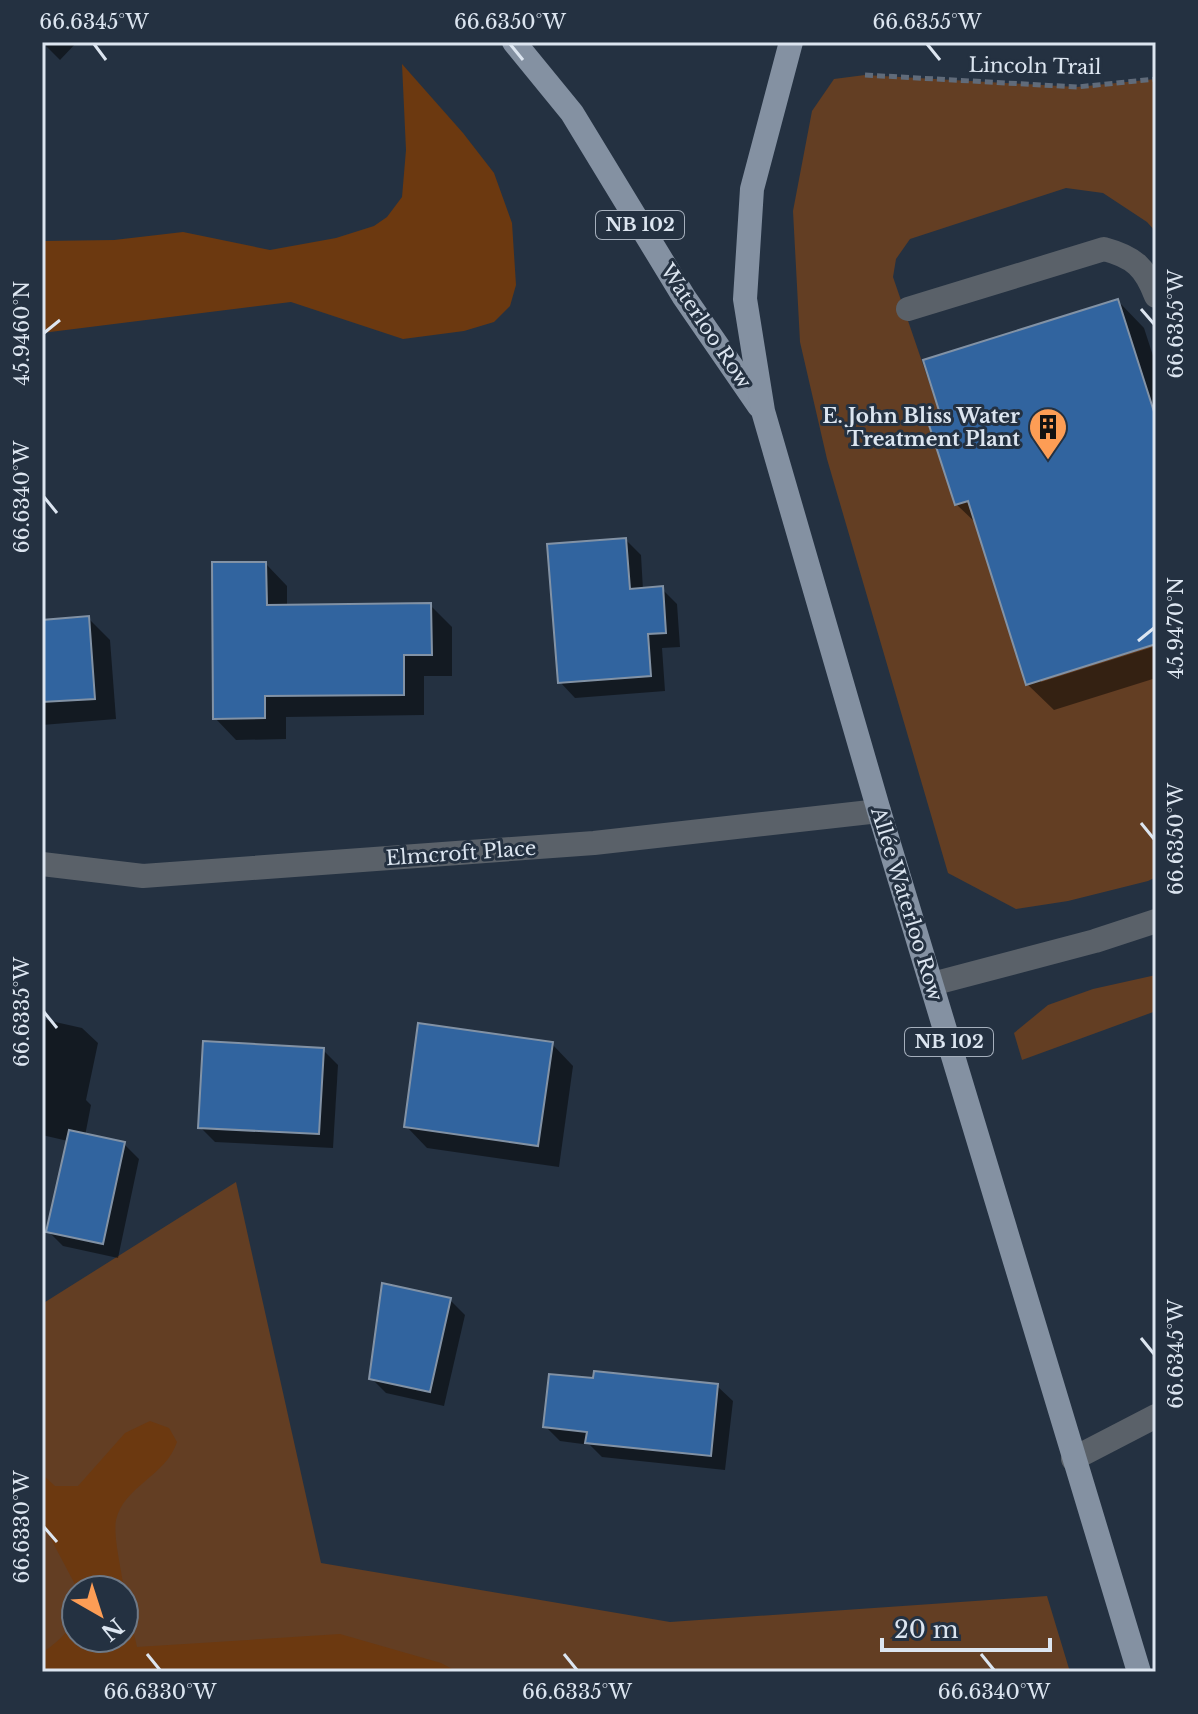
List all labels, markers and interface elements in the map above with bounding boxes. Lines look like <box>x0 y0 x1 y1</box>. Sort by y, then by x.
text: 66.6345°W <box>39 10 149 34</box>
text: 66.6350°W <box>454 10 566 34</box>
text: 66.6355°W <box>872 10 982 34</box>
street label: Lincoln Trail <box>968 53 1102 79</box>
road number: NB 102 <box>596 211 684 239</box>
street label: Waterloo Row <box>655 258 757 393</box>
text: 66.6355°W <box>1164 269 1188 379</box>
text: 45.9460°N <box>10 281 34 385</box>
place label: E. John Bliss Water Treatment Plant <box>822 404 1020 451</box>
building icon: E. John Bliss Water Treatment Plant <box>1027 406 1069 461</box>
text: 66.6340°W <box>10 440 34 553</box>
text: 45.9470°N <box>1164 577 1188 679</box>
text: 66.6350°W <box>1164 783 1188 895</box>
street label: Allée Waterloo Row <box>866 803 948 1004</box>
street label: Elmcroft Place <box>385 836 537 870</box>
text: 66.6335°W <box>10 956 34 1067</box>
road number: NB 102 <box>905 1028 993 1056</box>
text: 66.6345°W <box>1164 1299 1188 1409</box>
text: 66.6330°W <box>10 1470 34 1583</box>
north arrow <box>60 1574 140 1654</box>
scale bar <box>882 1602 1050 1652</box>
text: N <box>95 1612 129 1646</box>
text: 20 m <box>894 1615 959 1644</box>
text: 66.6330°W <box>104 1680 217 1704</box>
text: 66.6335°W <box>522 1680 633 1704</box>
text: 66.6340°W <box>938 1680 1051 1704</box>

